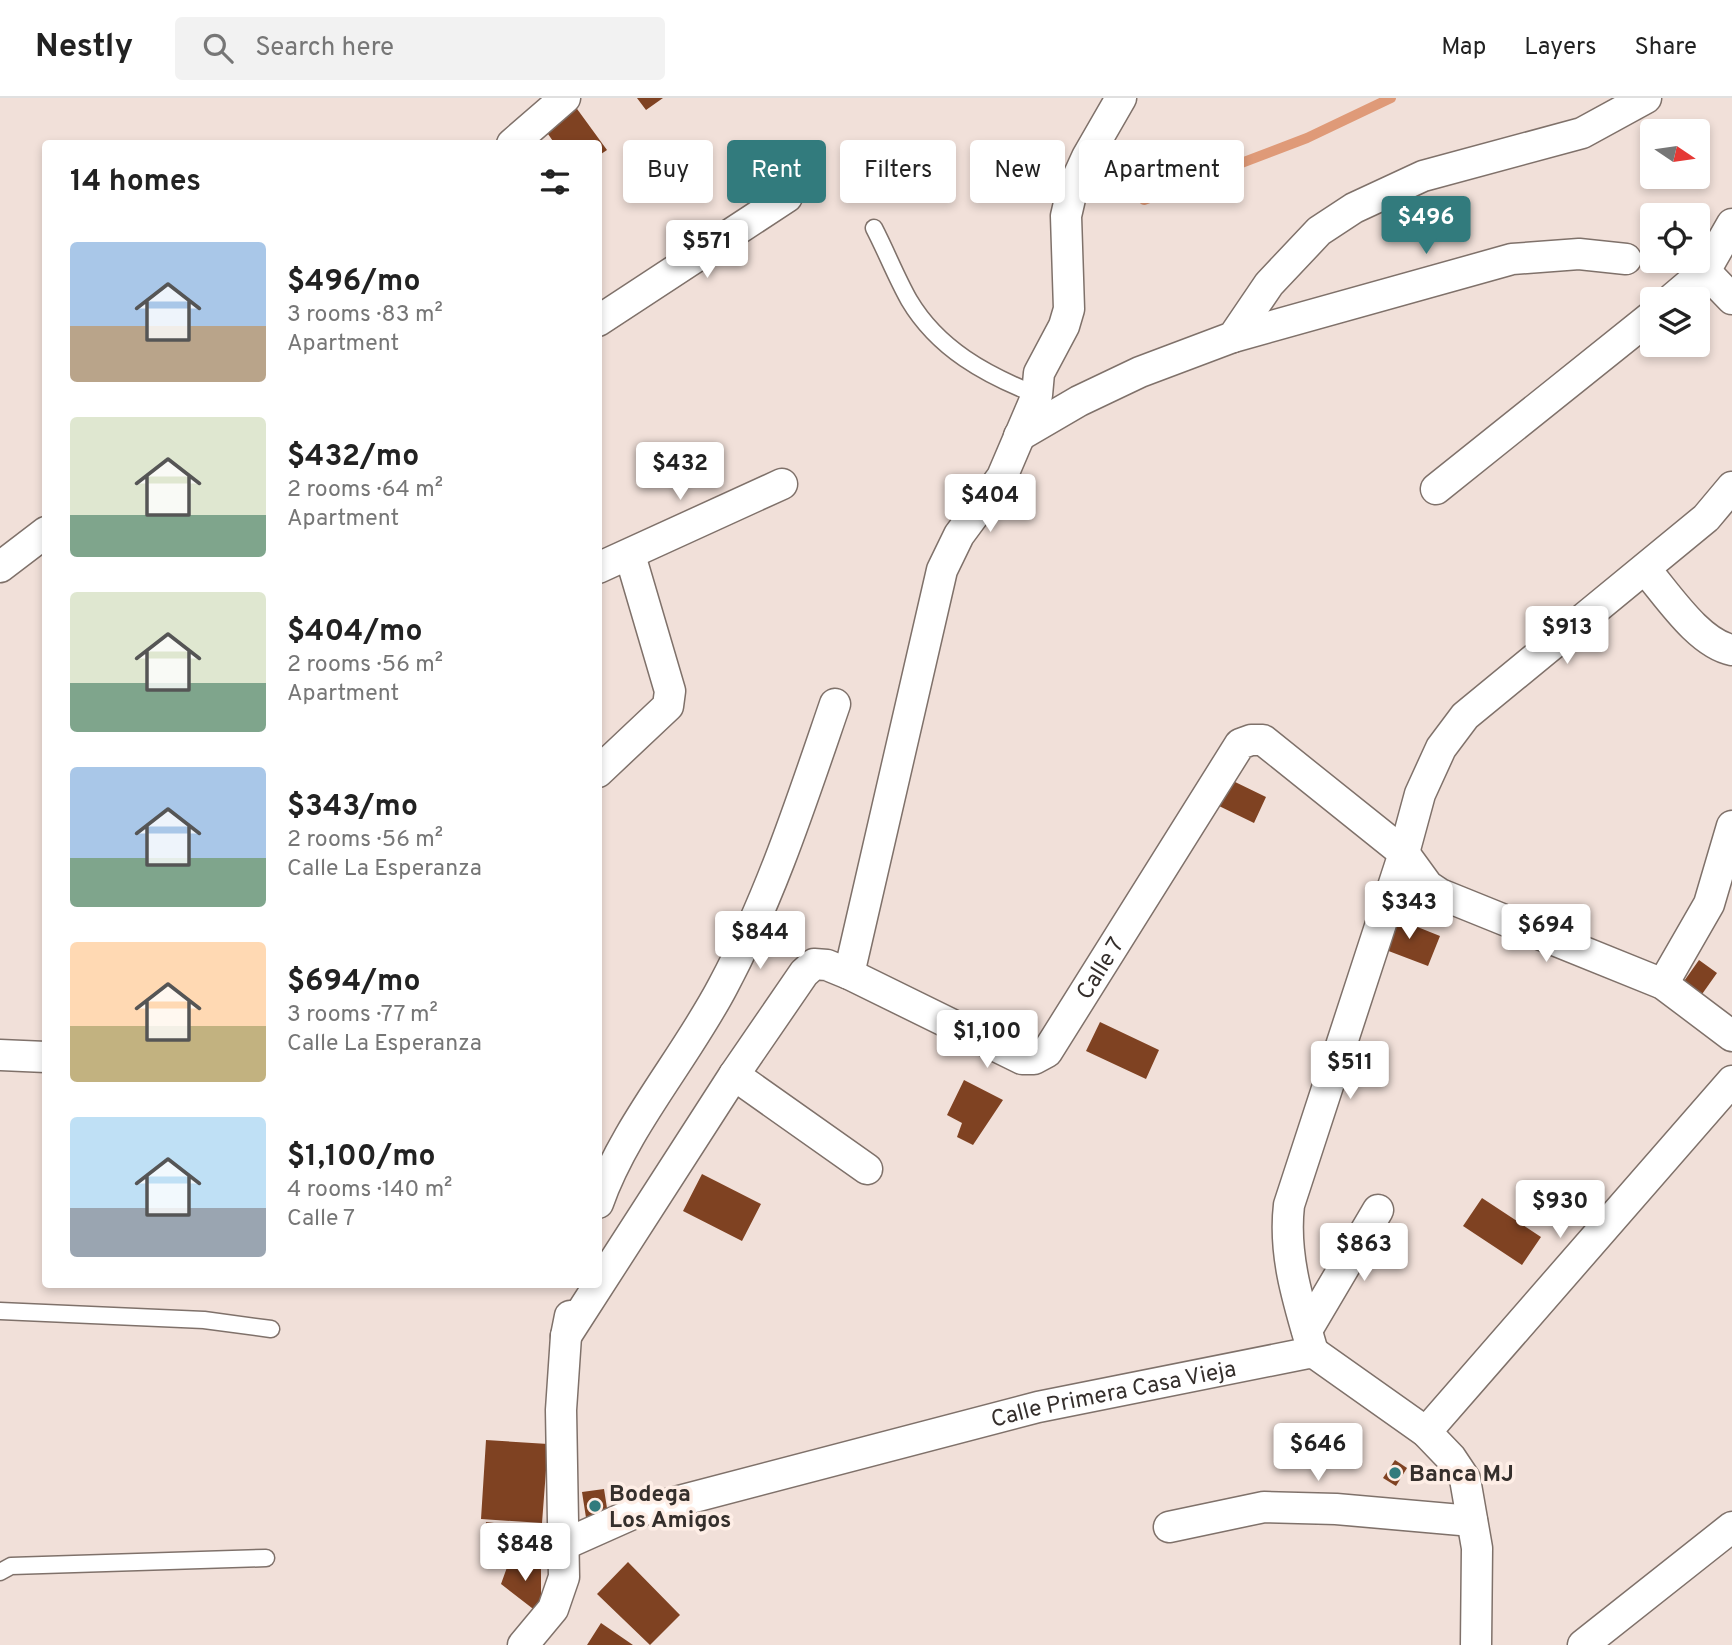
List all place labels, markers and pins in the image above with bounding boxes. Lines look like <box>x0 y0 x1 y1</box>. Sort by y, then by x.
pin: $496 <box>1385 197 1467 256</box>
pin: $571 <box>666 220 748 280</box>
pin: $432 <box>639 442 721 502</box>
pin: $404 <box>949 474 1031 534</box>
pin: $913 <box>1526 606 1608 666</box>
pin: $343 <box>1368 882 1450 941</box>
pin: $694 <box>1505 904 1587 964</box>
pin: $844 <box>719 912 801 971</box>
pin: $1,100 <box>930 1010 1044 1070</box>
pin: $511 <box>1309 1042 1391 1101</box>
pin: $930 <box>1519 1180 1601 1240</box>
pin: $863 <box>1323 1224 1405 1283</box>
pin: $646 <box>1277 1424 1359 1483</box>
place label: Banca MJ <box>1409 1461 1514 1490</box>
marker: Banca MJ <box>1387 1465 1403 1481</box>
place label: Bodega Los Amigos <box>609 1481 731 1536</box>
marker: Bodega Los Amigos <box>587 1498 603 1514</box>
pin: $848 <box>484 1524 566 1583</box>

